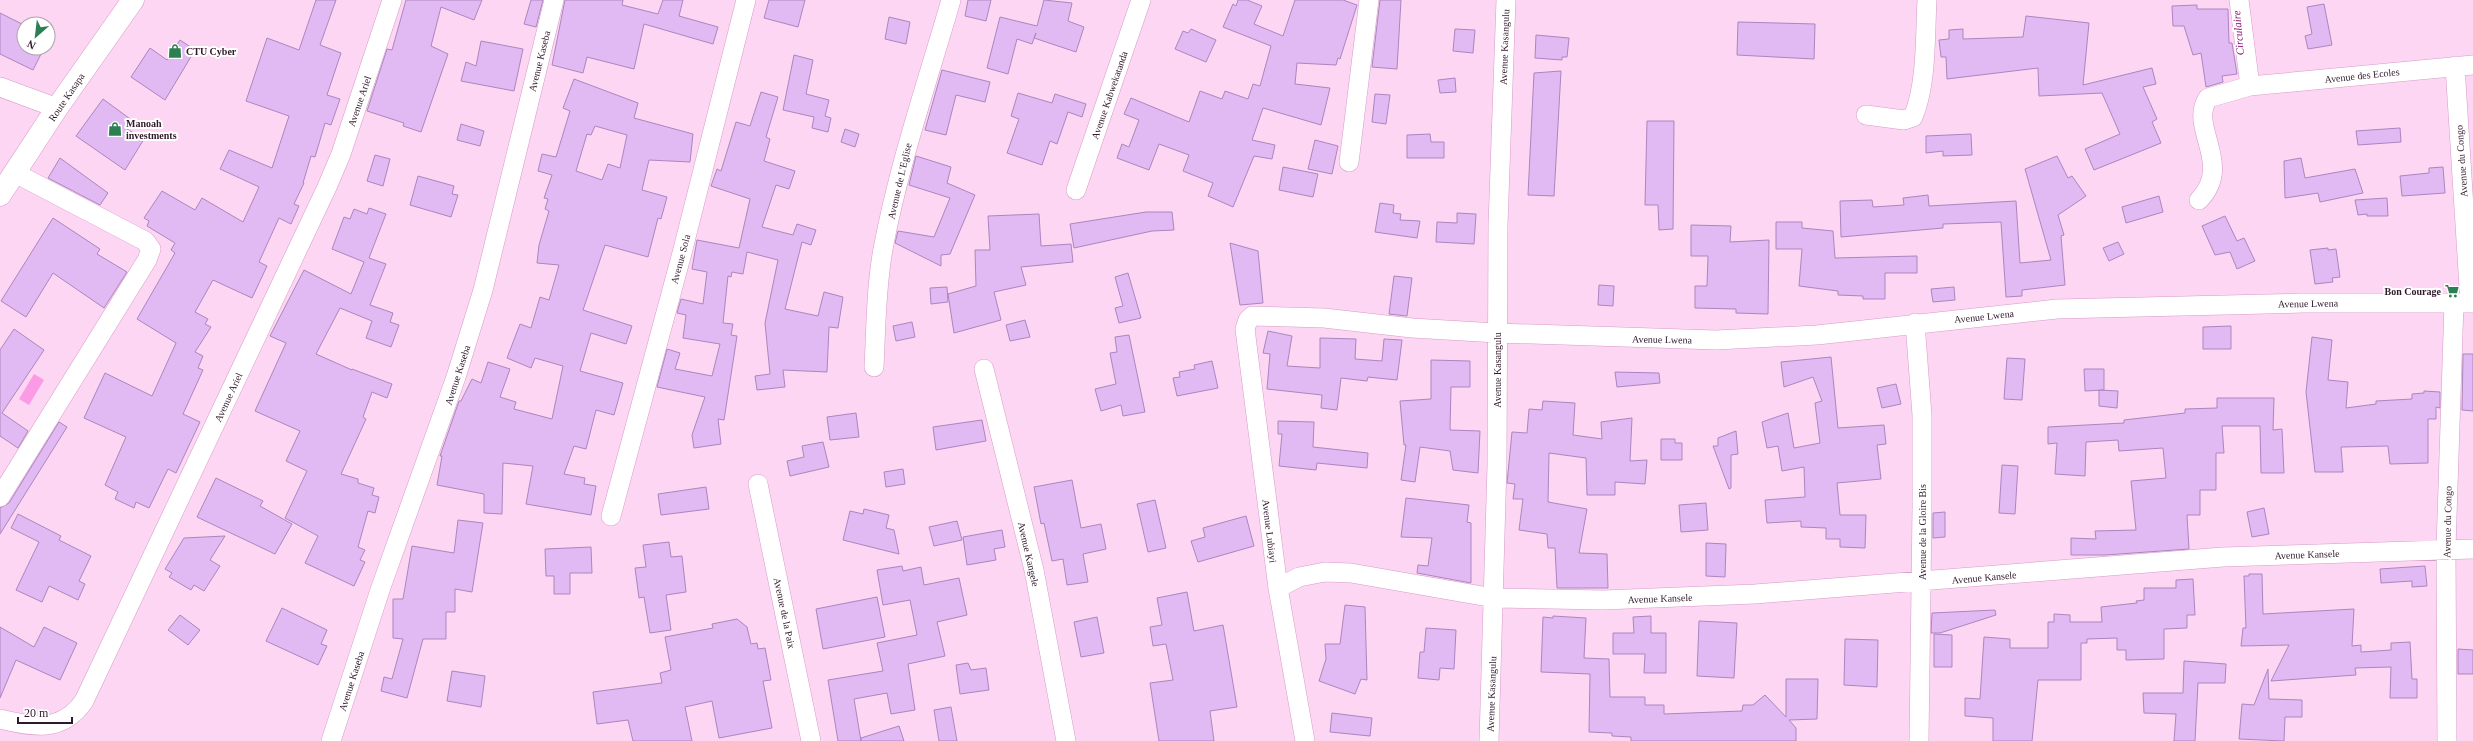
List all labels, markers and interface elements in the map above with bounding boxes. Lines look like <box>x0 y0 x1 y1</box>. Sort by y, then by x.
street label: Avenue Kasangulu <box>1498 9 1511 85</box>
water label: Circulaire <box>2230 10 2246 56</box>
north arrow <box>16 16 56 56</box>
street label: Avenue Kaseba <box>527 29 552 93</box>
text: N <box>25 38 38 52</box>
shop icon: CTU Cyber <box>167 43 183 59</box>
place label: CTU Cyber <box>186 46 237 57</box>
street label: Avenue Kabwekatanda <box>1089 49 1130 141</box>
street label: Avenue des Ecoles <box>2324 66 2400 85</box>
street label: Route Kasapa <box>46 71 87 123</box>
street label: Avenue Ariel <box>346 74 373 128</box>
place label: Manoah investments <box>126 118 177 141</box>
shop icon: Manoah investments <box>107 121 123 137</box>
street label: Avenue du Congo <box>2453 125 2469 197</box>
street label: Avenue de L'Eglise <box>885 141 914 220</box>
street label: Avenue Sola <box>669 233 692 285</box>
supermarket icon: Bon Courage <box>2444 283 2460 299</box>
place label: Bon Courage <box>2385 286 2442 297</box>
street label: Avenue Lwena <box>2278 297 2339 310</box>
street label: Avenue Lwena <box>1954 308 2015 325</box>
street label: Avenue Kasangulu <box>1492 332 1503 408</box>
street label: Avenue Lwena <box>1632 333 1693 346</box>
street label: Avenue Kaseba <box>443 343 473 406</box>
street label: Avenue Ariel <box>212 371 245 423</box>
street label: Avenue de la Gloire Bis <box>1917 484 1928 580</box>
street label: Avenue du Congo <box>2441 486 2454 558</box>
street label: Avenue Lubiayi <box>1260 499 1279 564</box>
street label: Avenue Kangele <box>1016 521 1041 588</box>
street label: Avenue Kansele <box>2274 548 2340 561</box>
street label: Avenue Kansele <box>1951 569 2017 586</box>
street label: Avenue de la Paix <box>772 577 797 650</box>
street label: Avenue Kansele <box>1627 592 1693 605</box>
street label: Avenue Kaseba <box>337 649 367 712</box>
street label: Avenue Kasangulu <box>1485 656 1498 732</box>
scale bar <box>18 699 72 725</box>
text: 20 m <box>24 706 49 720</box>

